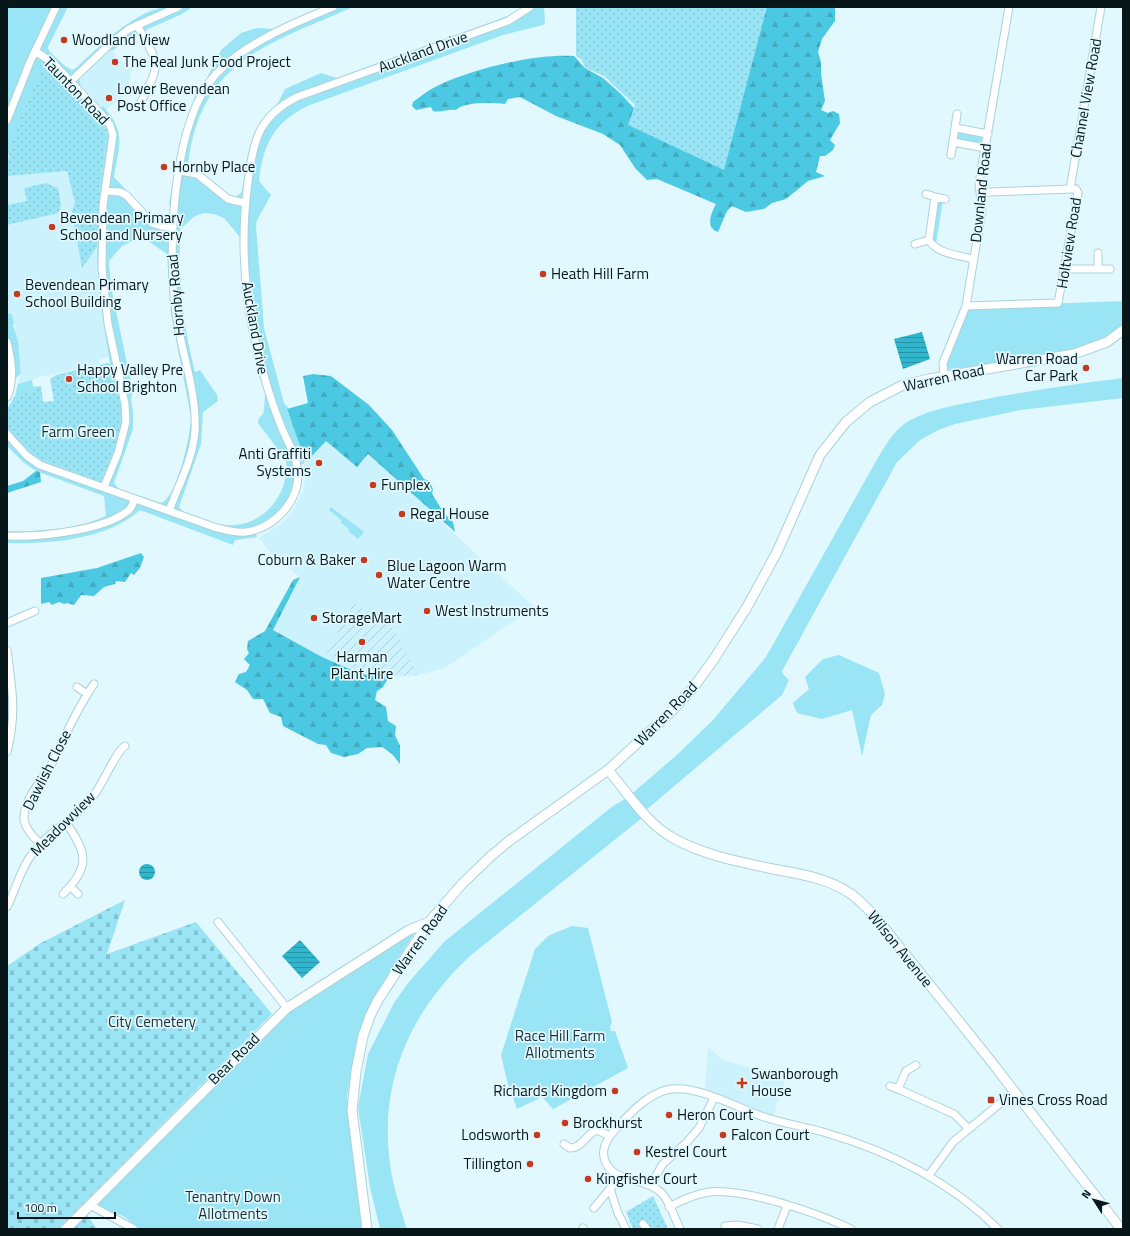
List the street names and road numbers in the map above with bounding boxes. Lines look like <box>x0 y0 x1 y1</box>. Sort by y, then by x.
street label: Auckland Drive <box>375 25 471 78</box>
street label: Channel View Road <box>1064 36 1107 159</box>
street label: Taunton Road <box>38 51 115 130</box>
street label: Downland Road <box>964 142 997 244</box>
street label: Holtview Road <box>1050 196 1087 290</box>
street label: Hornby Road <box>160 253 191 337</box>
street label: Auckland Drive <box>236 280 275 376</box>
street label: Warren Road <box>901 358 986 397</box>
street label: Warren Road <box>629 676 702 751</box>
street label: Dawlish Close <box>16 725 77 814</box>
street label: Meadowview <box>25 786 101 862</box>
street label: Warren Road <box>386 900 453 980</box>
street label: Wilson Avenue <box>862 905 939 992</box>
street label: Bear Road <box>202 1027 265 1090</box>

